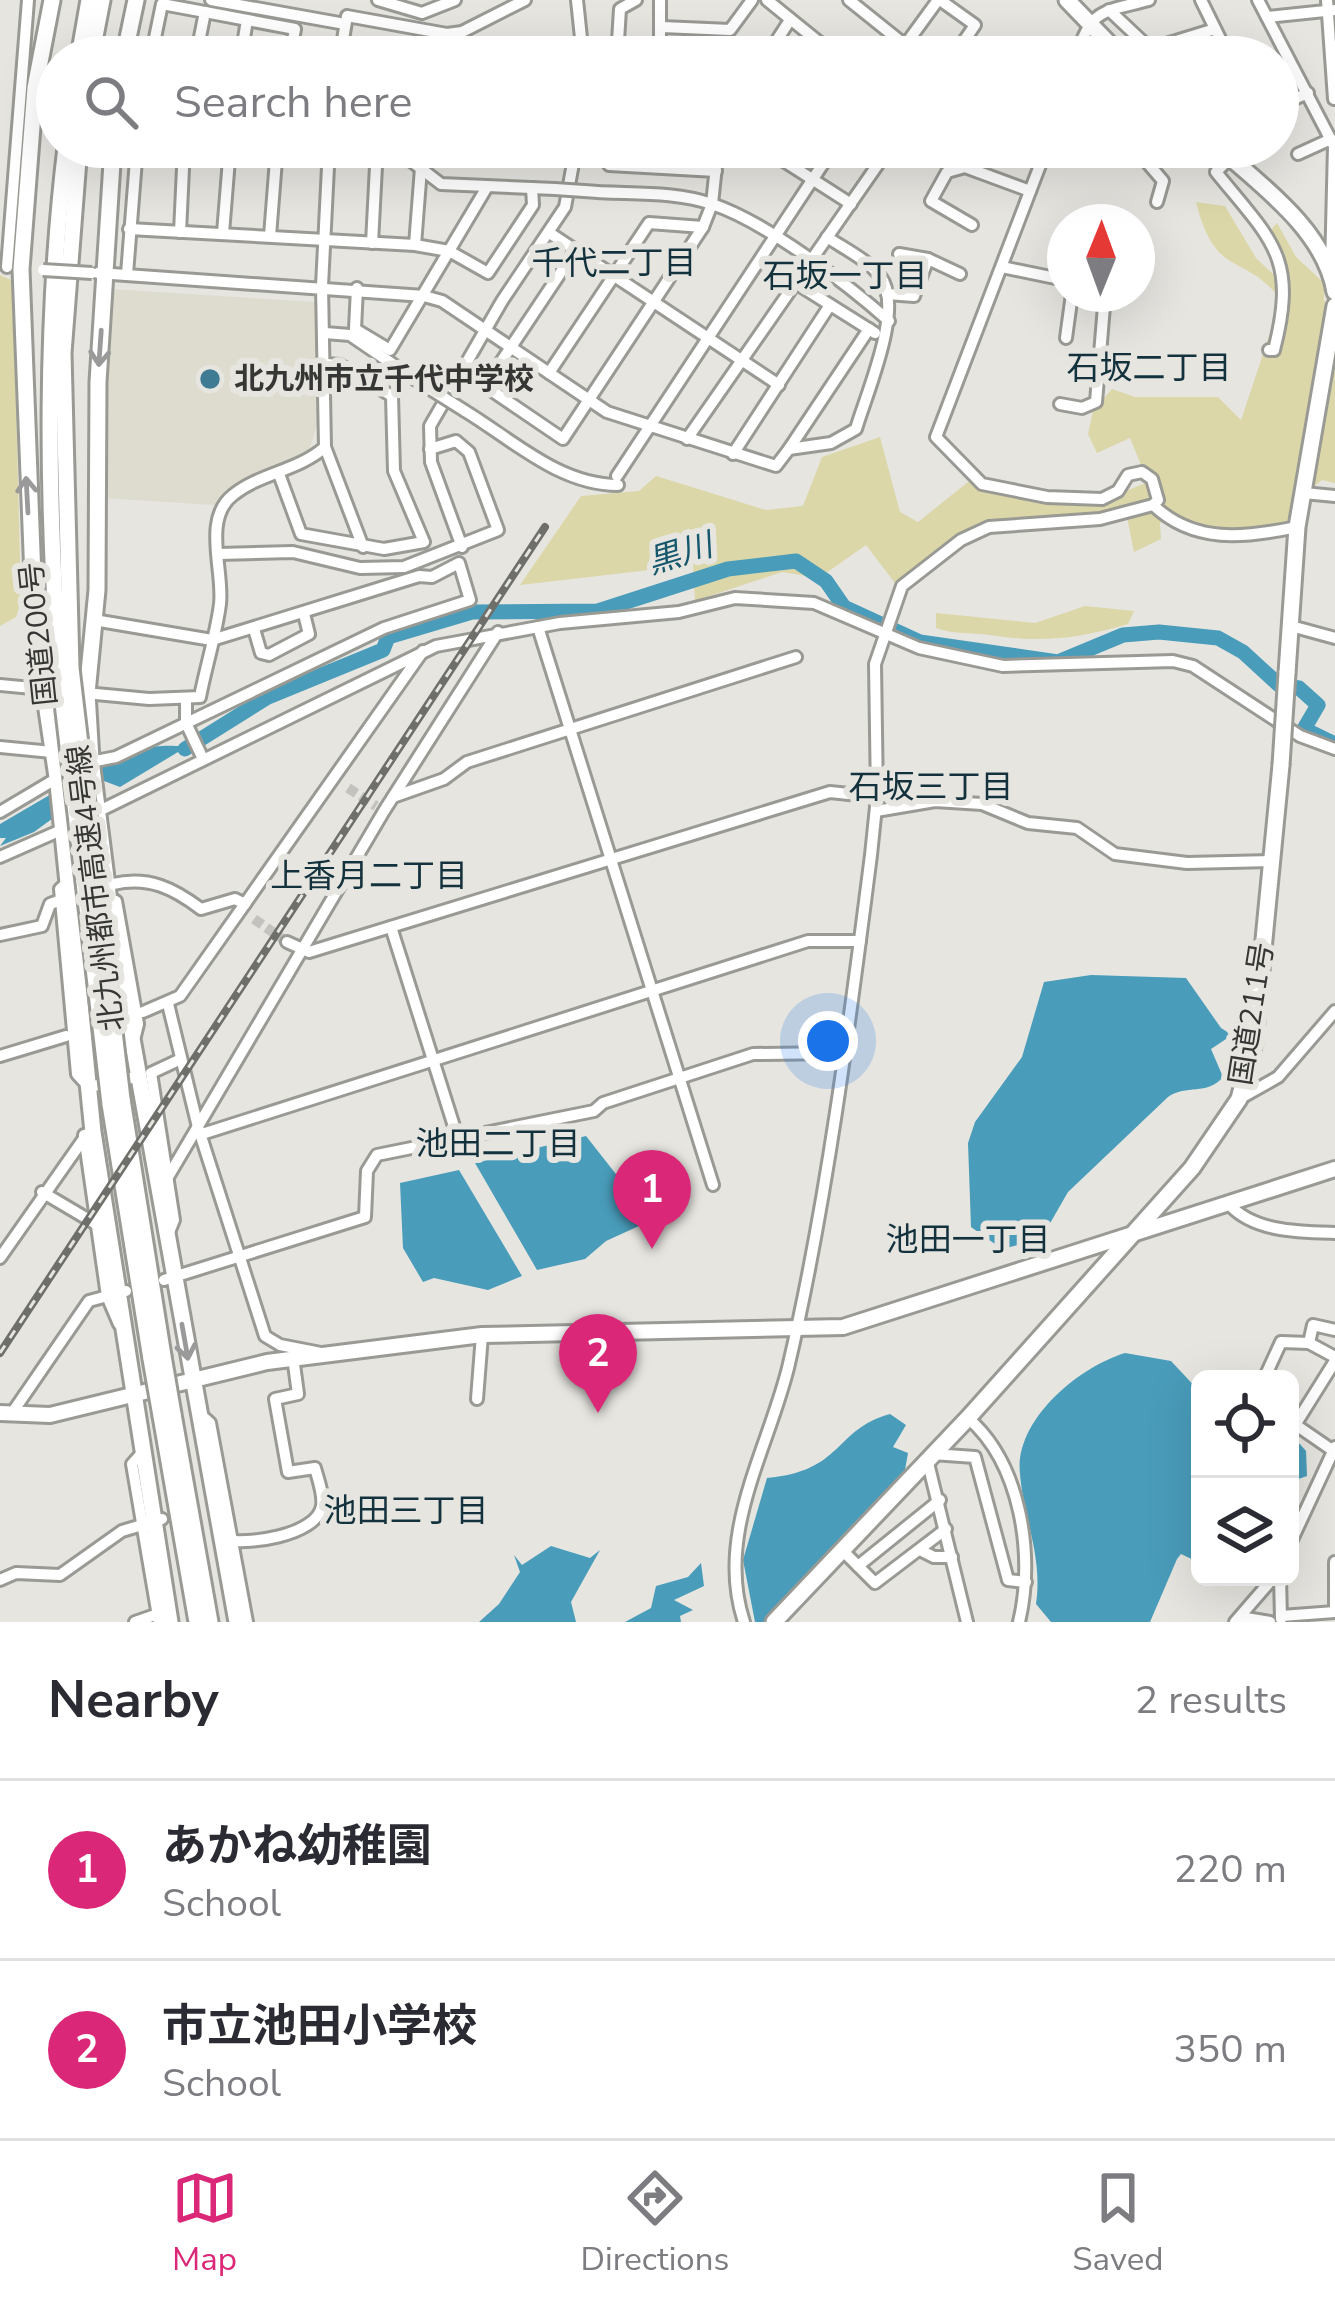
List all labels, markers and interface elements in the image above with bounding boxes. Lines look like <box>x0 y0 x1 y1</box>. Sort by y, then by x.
search box <box>36 36 1299 168</box>
icon: search <box>78 69 144 135</box>
text: Search here <box>174 72 413 133</box>
north arrow <box>1047 204 1155 312</box>
district label: 千代二丁目 <box>532 241 697 286</box>
district label: 石坂一丁目 <box>763 254 928 299</box>
one-way arrow <box>88 328 111 367</box>
district label: 石坂二丁目 <box>1067 346 1232 391</box>
place label: 北九州市立千代中学校 <box>234 359 534 400</box>
marker: 北九州市立千代中学校 <box>197 366 223 392</box>
one-way arrow <box>15 476 38 515</box>
water label: 黒川 <box>642 522 721 585</box>
street label: 国道200号 <box>11 560 67 708</box>
street label: 北九州都市高速4号線 <box>58 743 134 1033</box>
district label: 石坂三丁目 <box>849 765 1014 810</box>
district label: 上香月二丁目 <box>270 854 468 899</box>
street label: 国道211号 <box>1220 940 1284 1088</box>
your location <box>798 1011 858 1071</box>
district label: 池田二丁目 <box>416 1122 581 1167</box>
pin: 1 <box>613 1150 691 1249</box>
district label: 池田一丁目 <box>886 1218 1051 1263</box>
pin: 2 <box>559 1314 637 1413</box>
one-way arrow <box>175 1321 198 1360</box>
map controls <box>1191 1370 1299 1586</box>
button: locate <box>1191 1370 1299 1478</box>
button: layers <box>1191 1478 1299 1586</box>
district label: 池田三丁目 <box>324 1489 489 1534</box>
text: Nearby <box>48 1665 219 1735</box>
text: 2 results <box>1135 1674 1287 1727</box>
text: あかね幼稚園 <box>162 1816 432 1877</box>
text: 1 <box>75 1843 99 1896</box>
text: 220 m <box>1173 1843 1287 1896</box>
text: School <box>162 1877 281 1930</box>
text: 市立池田小学校 <box>162 1996 477 2057</box>
text: 2 <box>75 2023 99 2076</box>
text: 350 m <box>1173 2023 1287 2076</box>
text: School <box>162 2057 281 2110</box>
tab: Map <box>172 2165 238 2282</box>
tab: Directions <box>581 2165 729 2282</box>
tab: Saved <box>1072 2165 1163 2282</box>

